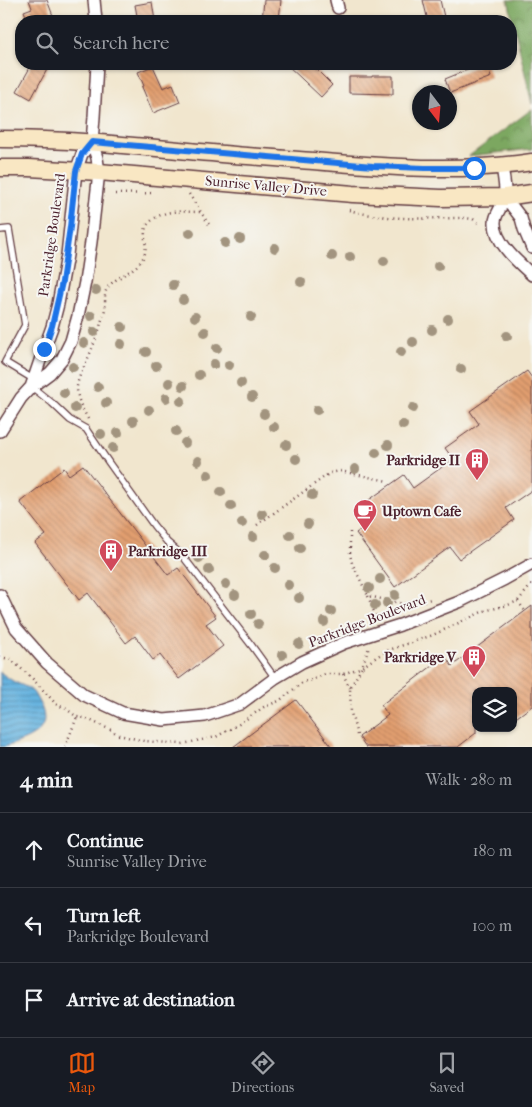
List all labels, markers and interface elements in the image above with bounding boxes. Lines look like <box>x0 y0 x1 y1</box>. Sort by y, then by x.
search box <box>15 15 517 70</box>
icon: search <box>33 29 61 57</box>
text: Search here <box>73 32 169 54</box>
north arrow <box>412 85 457 130</box>
route start <box>463 157 486 180</box>
street label: Parkridge Boulevard <box>35 172 69 298</box>
street label: Sunrise Valley Drive <box>204 172 328 200</box>
route end <box>33 338 56 361</box>
building icon: Parkridge II <box>464 447 490 481</box>
place label: Parkridge II <box>386 452 461 469</box>
cafe icon: Uptown Cafe <box>352 498 378 532</box>
place label: Uptown Cafe <box>381 503 461 520</box>
building icon: Parkridge III <box>98 538 124 572</box>
place label: Parkridge III <box>128 543 208 560</box>
street label: Parkridge Boulevard <box>306 591 428 651</box>
building icon: Parkridge V <box>461 644 487 678</box>
place label: Parkridge V <box>384 649 457 666</box>
map controls <box>472 687 517 732</box>
button: layers <box>472 687 517 732</box>
text: 4 min <box>20 768 73 792</box>
text: Walk · 280 m <box>425 770 512 789</box>
text: Continue <box>67 830 143 852</box>
icon: ahead <box>20 836 48 864</box>
text: 180 m <box>473 841 512 860</box>
text: Sunrise Valley Drive <box>67 852 207 871</box>
text: Turn left <box>67 905 141 927</box>
icon: left <box>20 911 48 939</box>
text: 100 m <box>472 916 512 935</box>
text: Parkridge Boulevard <box>67 927 209 946</box>
icon: arrive <box>20 986 48 1014</box>
text: Arrive at destination <box>67 989 235 1011</box>
tab: Map <box>68 1049 96 1096</box>
tab: Directions <box>231 1049 294 1096</box>
tab: Saved <box>430 1049 464 1096</box>

